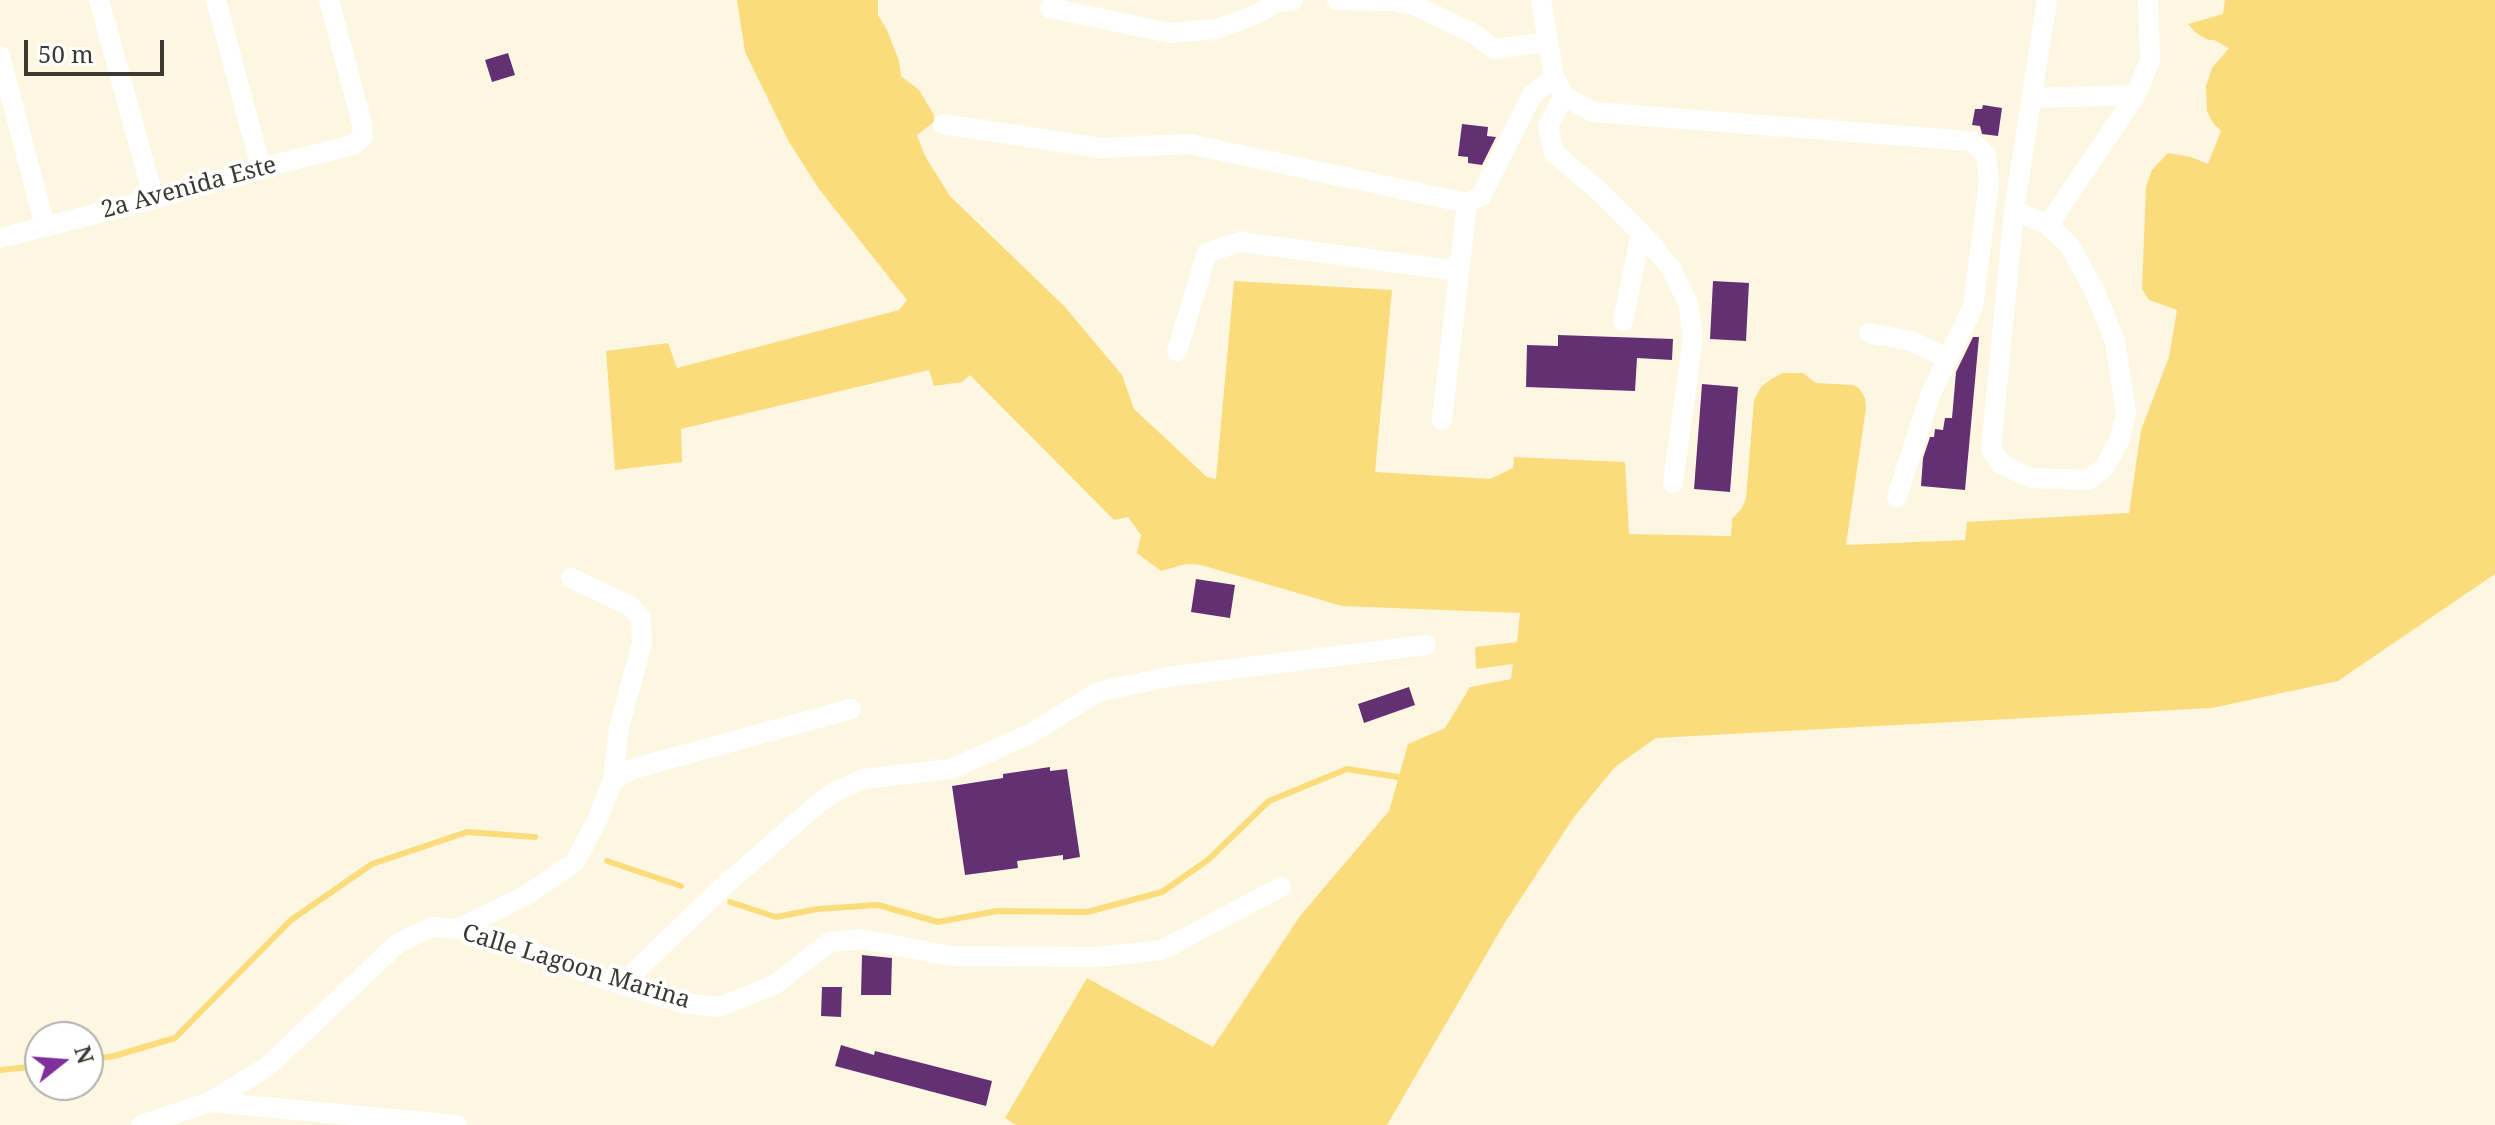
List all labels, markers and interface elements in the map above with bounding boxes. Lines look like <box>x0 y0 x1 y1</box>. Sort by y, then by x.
scale bar <box>28 24 168 74</box>
text: 50 m <box>38 37 94 70</box>
street label: 2a Avenida Este <box>98 151 280 225</box>
street label: Calle Lagoon Marina <box>458 919 694 1015</box>
north arrow <box>24 1021 104 1101</box>
text: N <box>68 1042 102 1067</box>

